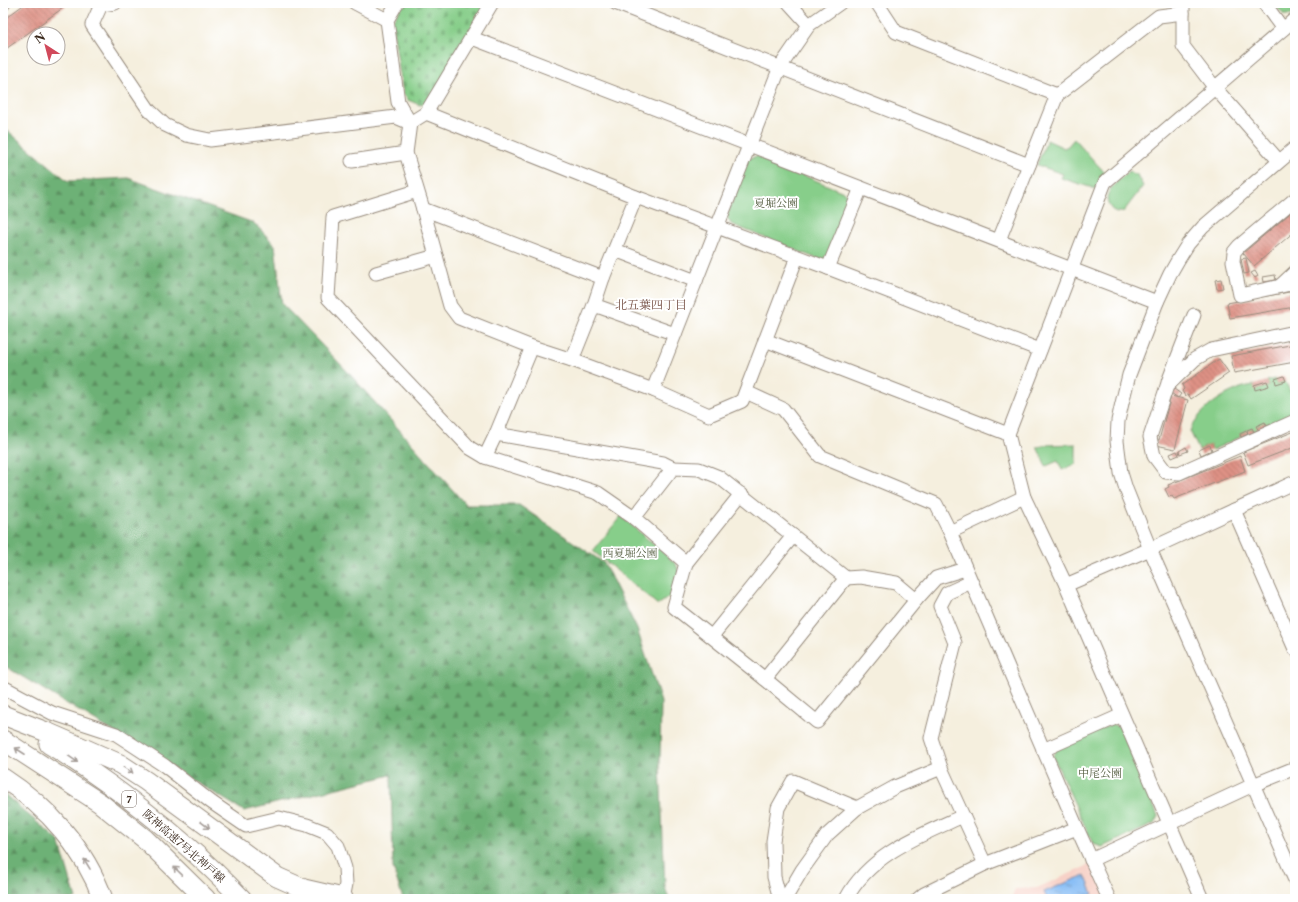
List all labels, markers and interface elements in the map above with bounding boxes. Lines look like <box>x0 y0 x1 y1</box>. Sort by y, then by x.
north arrow <box>26 26 66 66</box>
text: N <box>32 29 48 46</box>
park label: 夏堀公園 <box>754 196 798 210</box>
district label: 北五葉四丁目 <box>615 297 687 312</box>
park label: 西夏堀公園 <box>603 546 658 560</box>
one-way arrow <box>14 746 26 754</box>
one-way arrow <box>67 755 78 763</box>
one-way arrow <box>122 766 134 774</box>
park label: 中尾公園 <box>1078 766 1122 780</box>
road number: 7 <box>122 791 136 807</box>
street label: 阪神高速7号北神戸線 <box>140 806 228 886</box>
one-way arrow <box>200 821 211 829</box>
one-way arrow <box>83 858 91 870</box>
one-way arrow <box>173 866 183 876</box>

